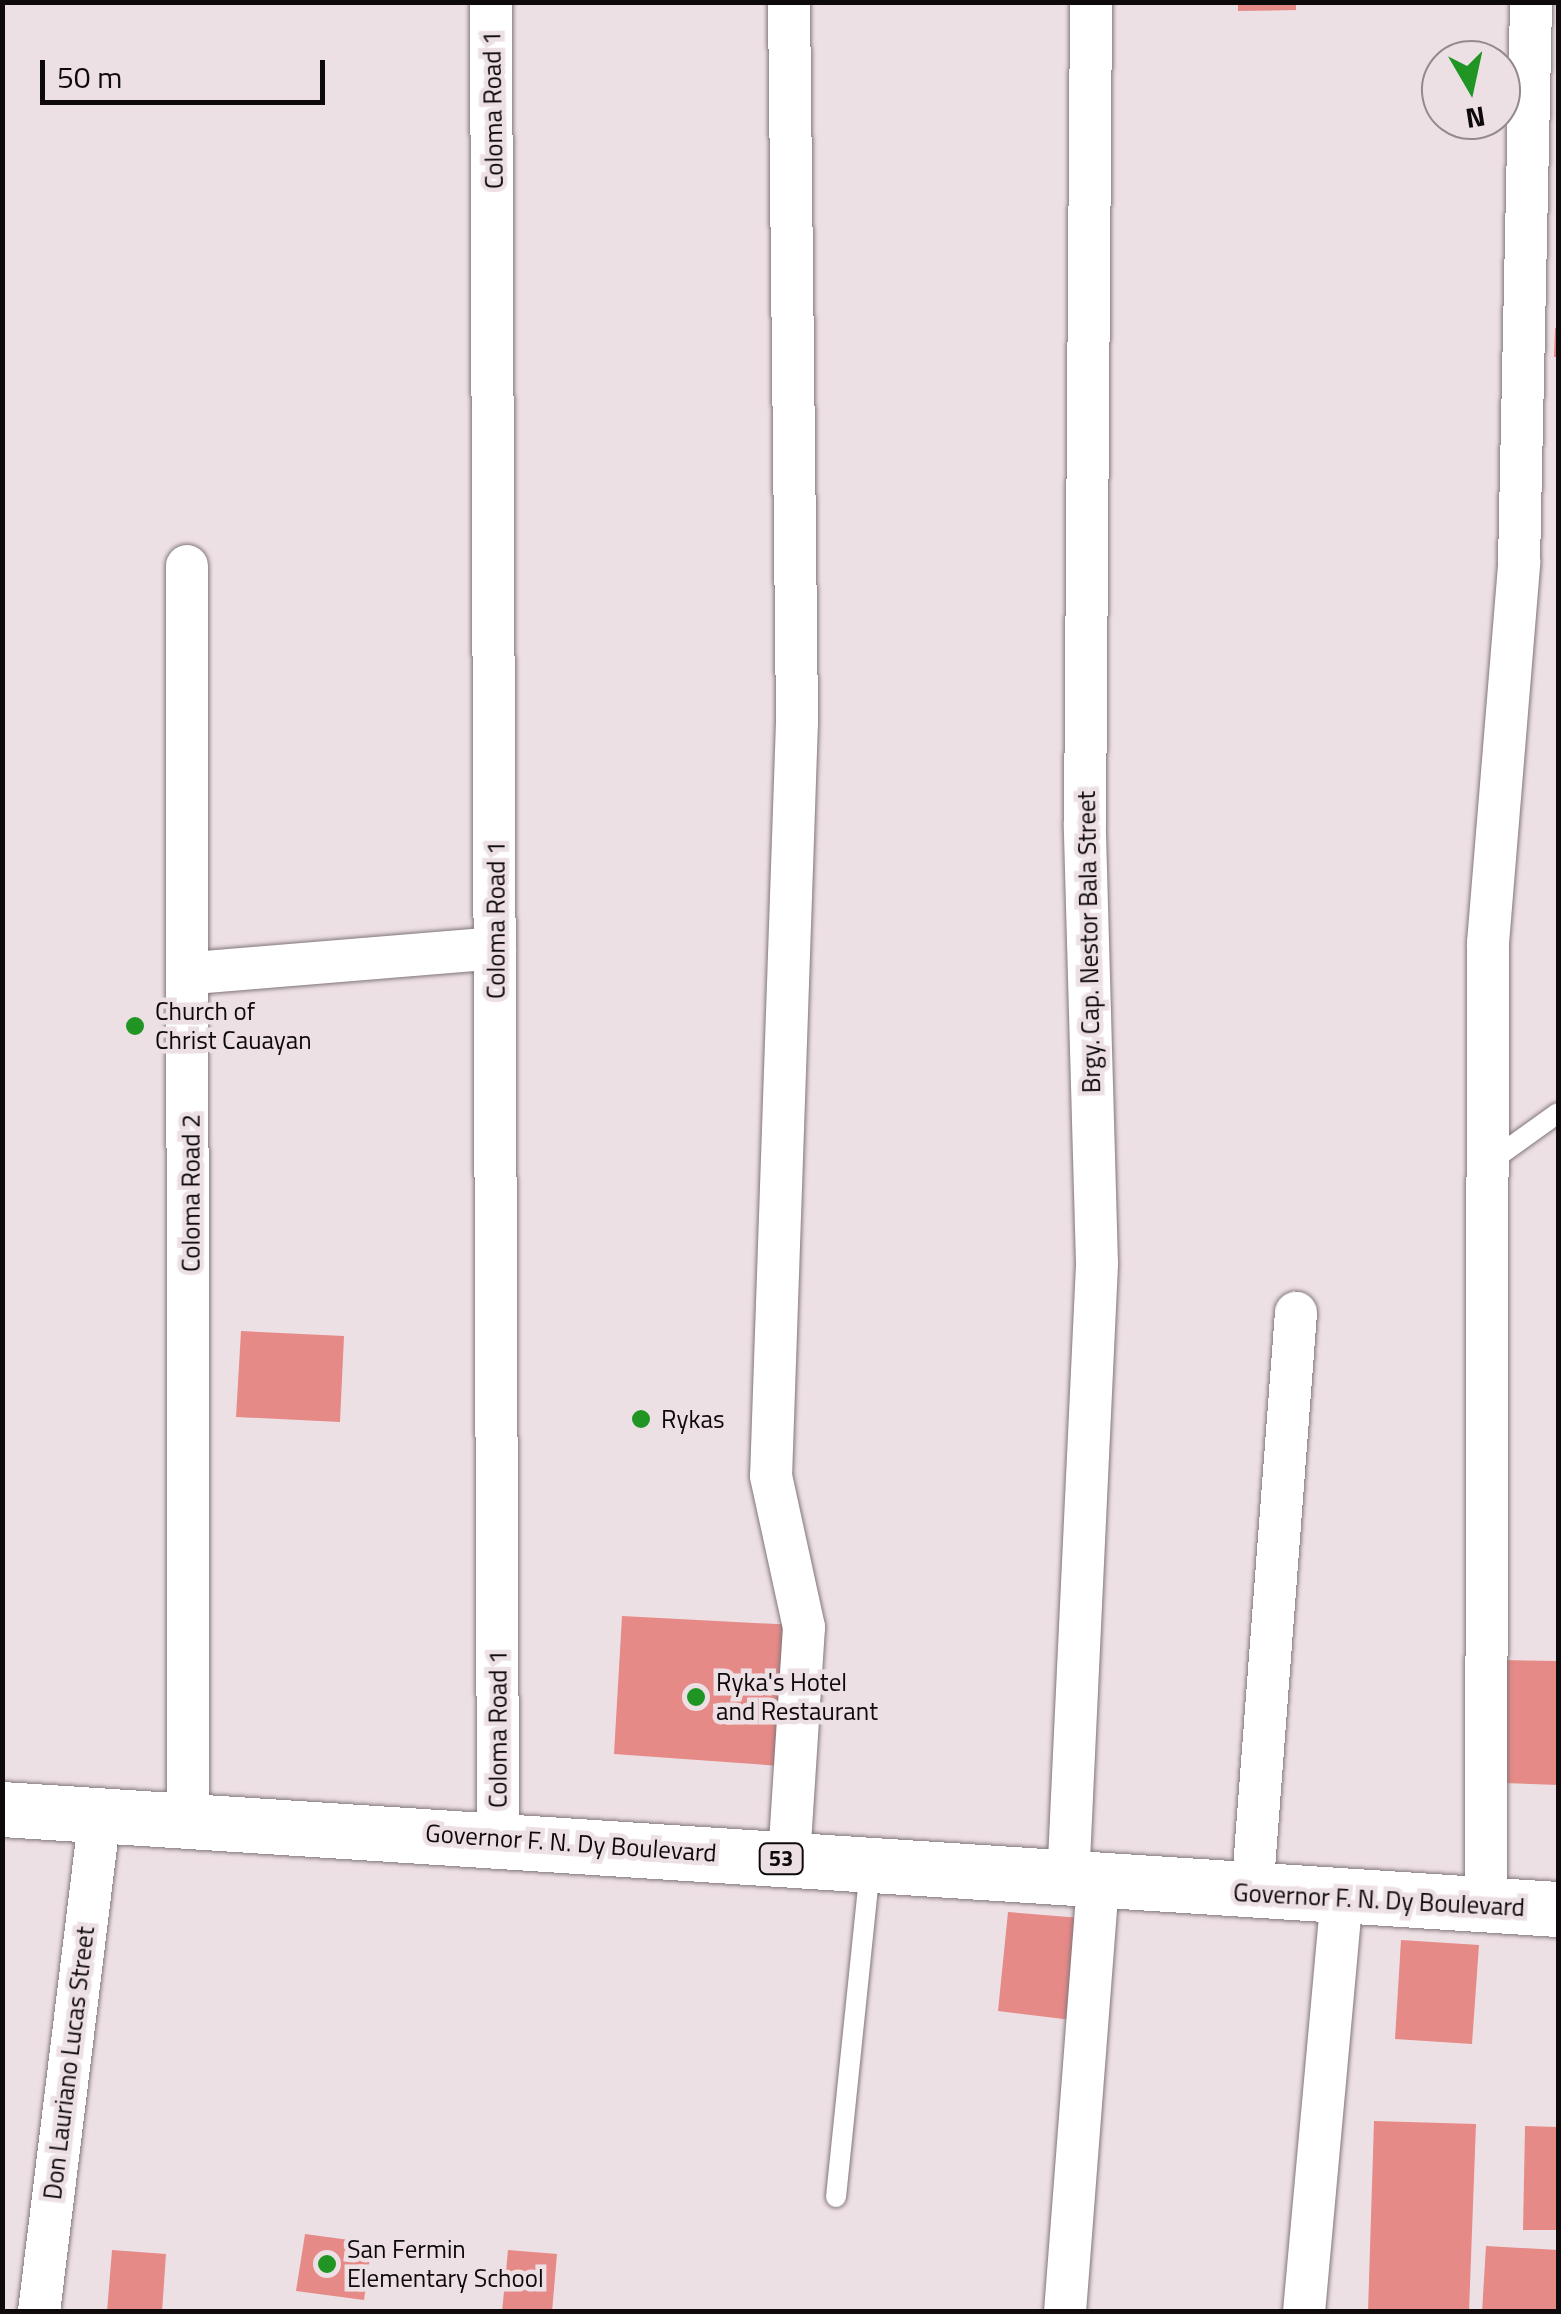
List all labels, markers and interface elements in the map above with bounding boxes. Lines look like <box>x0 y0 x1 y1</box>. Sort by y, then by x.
street label: Coloma Road 1 <box>477 31 509 189</box>
scale bar <box>45 40 330 102</box>
north arrow <box>1421 40 1521 140</box>
text: 50 m <box>57 54 122 100</box>
text: N <box>1463 95 1488 141</box>
street label: Brgy. Cap. Nestor Bala Street <box>1071 791 1107 1093</box>
street label: Coloma Road 1 <box>481 841 511 999</box>
place label: Church of Christ Cauayan <box>155 997 312 1056</box>
marker: Church of Christ Cauayan <box>124 1015 146 1037</box>
street label: Coloma Road 2 <box>176 1114 206 1272</box>
place label: Rykas <box>661 1404 725 1434</box>
marker: Rykas <box>630 1408 652 1430</box>
street label: Coloma Road 1 <box>483 1650 513 1808</box>
place label: Ryka's Hotel and Restaurant <box>716 1668 878 1727</box>
marker: Ryka's Hotel and Restaurant <box>685 1686 707 1708</box>
street label: Governor F. N. Dy Boulevard <box>424 1818 718 1868</box>
road number: 53 <box>758 1842 804 1876</box>
street label: Governor F. N. Dy Boulevard <box>1232 1877 1526 1923</box>
street label: Don Lauriano Lucas Street <box>37 1925 101 2201</box>
place label: San Fermin Elementary School <box>347 2235 544 2294</box>
marker: San Fermin Elementary School <box>316 2253 338 2275</box>

